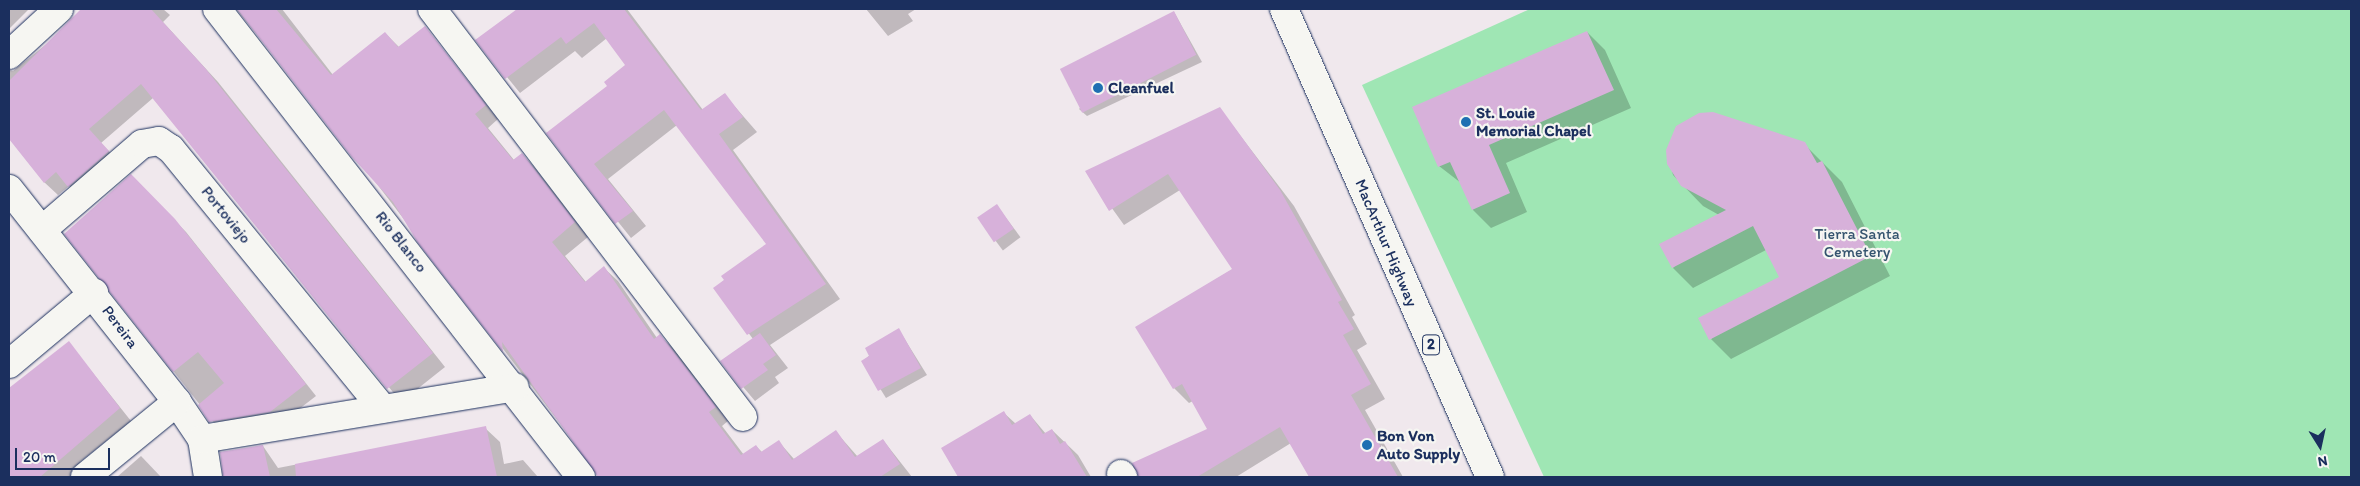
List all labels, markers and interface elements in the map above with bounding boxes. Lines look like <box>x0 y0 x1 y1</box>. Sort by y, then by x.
place label: Cleanfuel <box>1108 78 1174 98</box>
marker: Cleanfuel <box>1092 82 1104 94</box>
place label: St. Louie Memorial Chapel <box>1476 103 1592 141</box>
marker: St. Louie Memorial Chapel <box>1460 116 1472 128</box>
street label: MacArthur Highway <box>1351 177 1421 309</box>
street label: Portoviejo <box>197 182 255 248</box>
street label: Rio Blanco <box>371 207 431 277</box>
park label: Tierra Santa Cemetery <box>1814 224 1900 262</box>
street label: Pereira <box>98 302 142 352</box>
road number: 2 <box>1421 332 1441 358</box>
north arrow <box>2295 421 2345 471</box>
place label: Bon Von Auto Supply <box>1377 426 1460 464</box>
scale bar <box>18 438 112 470</box>
marker: Bon Von Auto Supply <box>1361 439 1373 451</box>
text: 20 m <box>23 448 56 466</box>
text: N <box>2317 452 2329 470</box>

